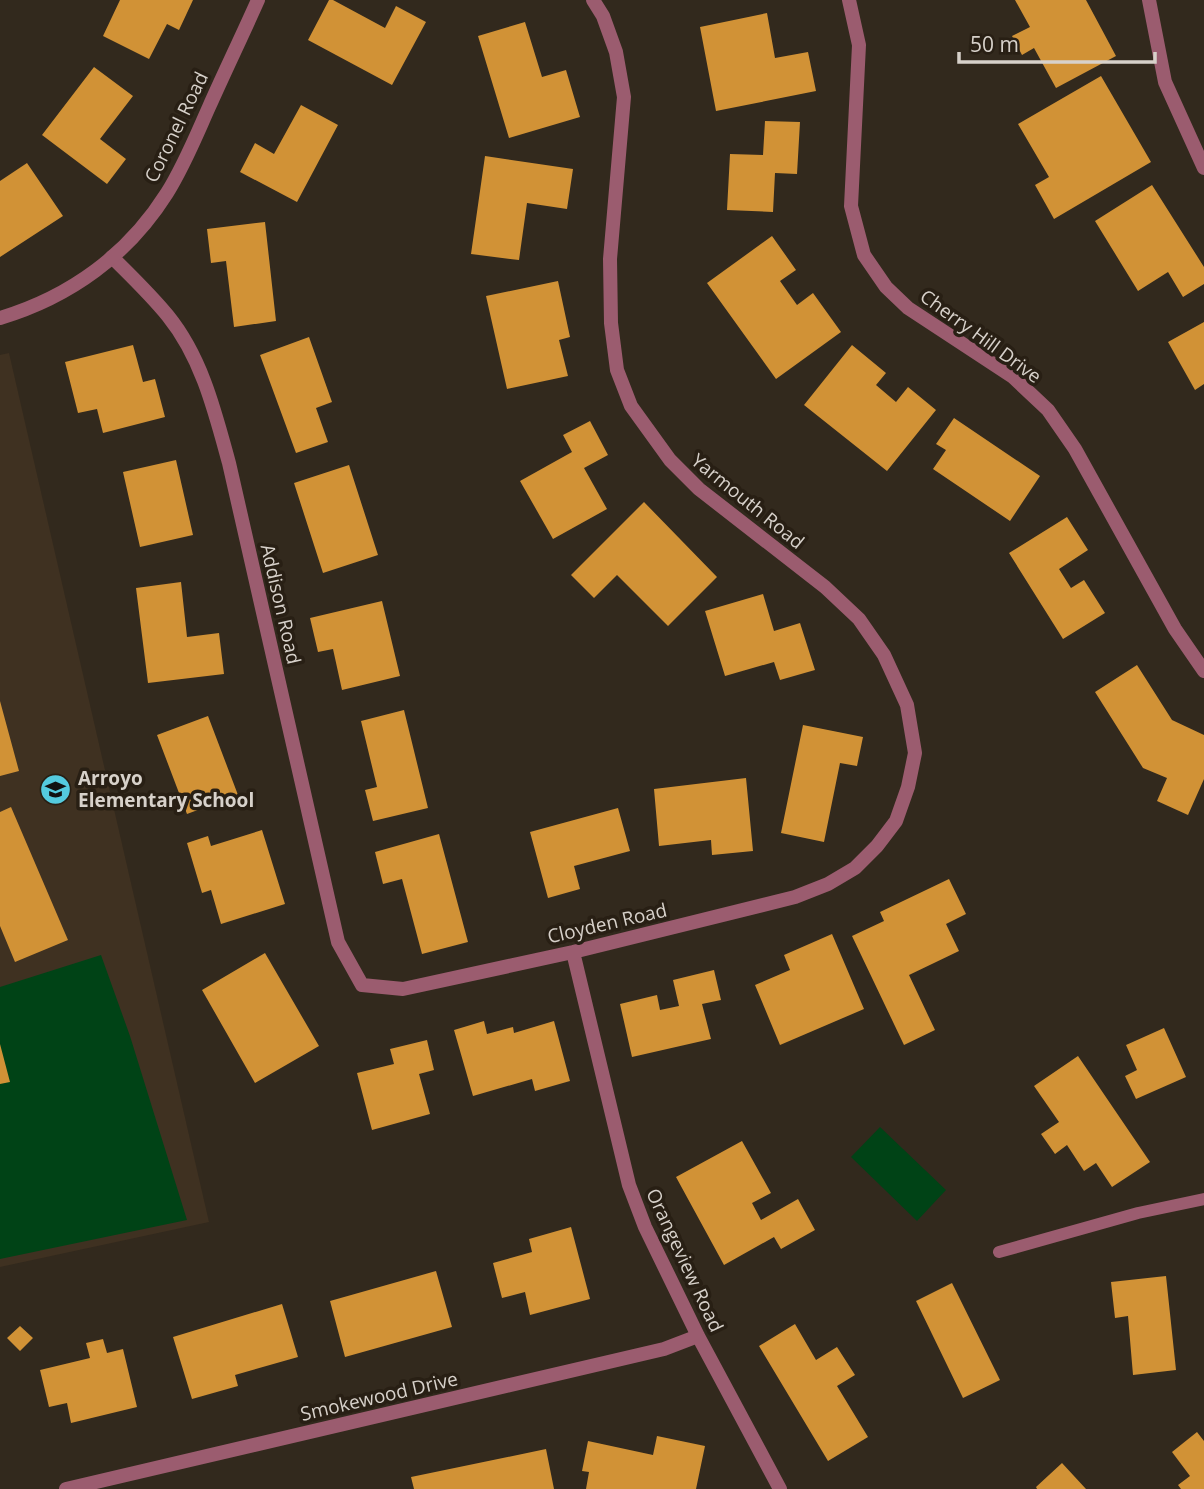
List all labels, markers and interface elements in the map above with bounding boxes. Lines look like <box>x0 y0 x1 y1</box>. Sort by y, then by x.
scale bar <box>959 21 1155 65</box>
text: 50 m <box>970 30 1019 58</box>
street label: Coronel Road <box>138 67 214 187</box>
street label: Cherry Hill Drive <box>915 283 1047 389</box>
street label: Yarmouth Road <box>686 447 810 555</box>
street label: Addison Road <box>255 541 307 667</box>
place label: Arroyo Elementary School <box>78 765 254 813</box>
school or university icon: Arroyo Elementary School <box>38 772 72 806</box>
street label: Cloyden Road <box>545 897 669 949</box>
street label: Orangeview Road <box>640 1184 730 1336</box>
street label: Smokewood Drive <box>298 1365 460 1427</box>

